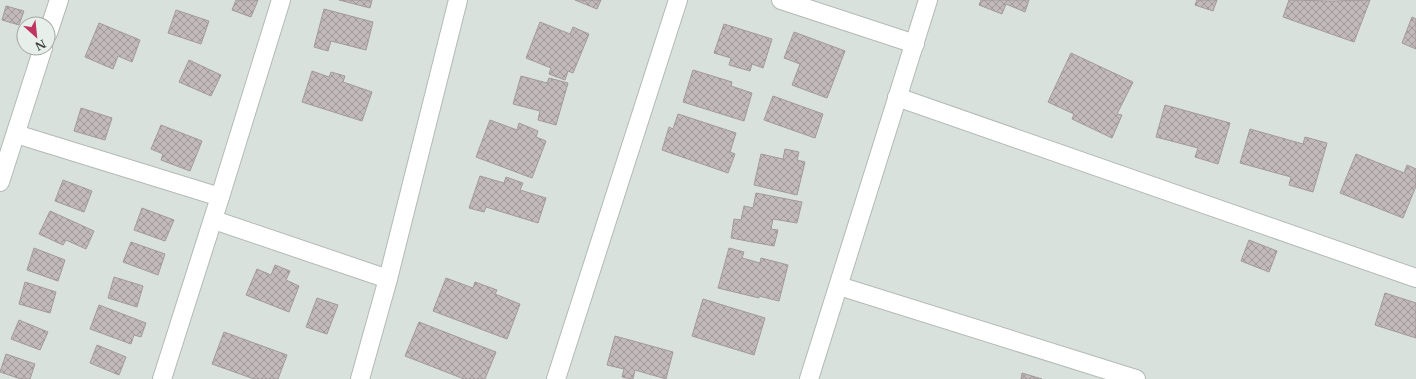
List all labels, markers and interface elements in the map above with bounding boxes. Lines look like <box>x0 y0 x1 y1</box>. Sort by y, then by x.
north arrow <box>16 16 56 56</box>
text: N <box>32 36 48 54</box>

